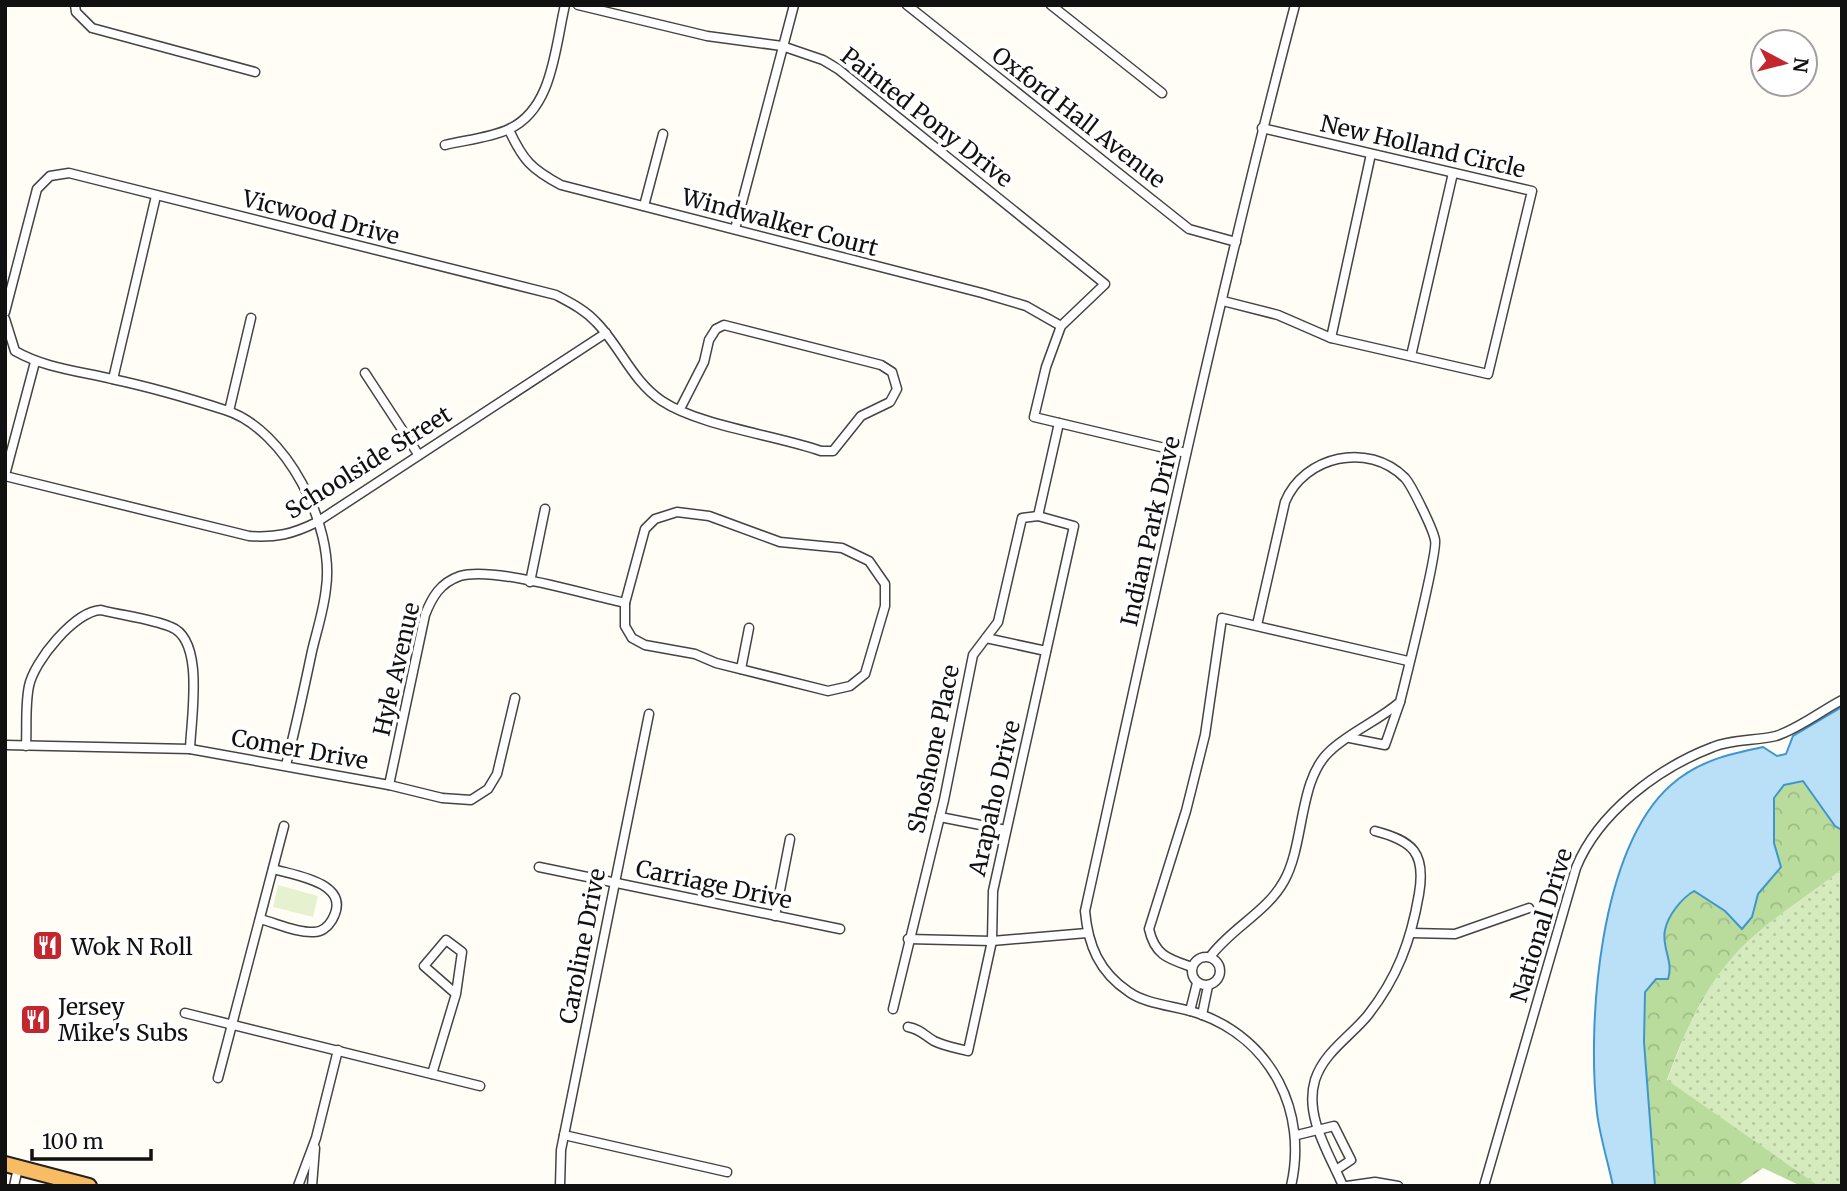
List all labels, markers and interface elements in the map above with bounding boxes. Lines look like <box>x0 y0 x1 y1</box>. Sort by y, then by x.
north arrow <box>1749 28 1819 98</box>
street label: Oxford Hall Avenue <box>986 40 1172 194</box>
street label: Painted Pony Drive <box>835 41 1019 193</box>
text: N <box>1788 56 1814 74</box>
street label: New Holland Circle <box>1318 108 1528 184</box>
street label: Windwalker Court <box>678 182 881 262</box>
street label: Vicwood Drive <box>239 183 402 251</box>
street label: Schoolside Street <box>280 399 457 525</box>
street label: Indian Park Drive <box>1114 433 1186 629</box>
street label: Hyle Avenue <box>367 599 425 739</box>
street label: Shoshone Place <box>901 662 965 836</box>
street label: Arapaho Drive <box>962 717 1026 880</box>
street label: Comer Drive <box>229 723 371 775</box>
street label: National Drive <box>1504 844 1578 1006</box>
street label: Carriage Drive <box>633 853 795 915</box>
street label: Caroline Drive <box>553 866 611 1026</box>
restaurant icon: Wok N Roll <box>31 929 65 963</box>
place label: Wok N Roll <box>70 932 193 961</box>
place label: Jersey Mike's Subs <box>57 992 188 1047</box>
restaurant icon: Jersey Mike's Subs <box>18 1002 52 1036</box>
scale bar <box>32 1118 150 1162</box>
text: 100 m <box>42 1128 104 1155</box>

